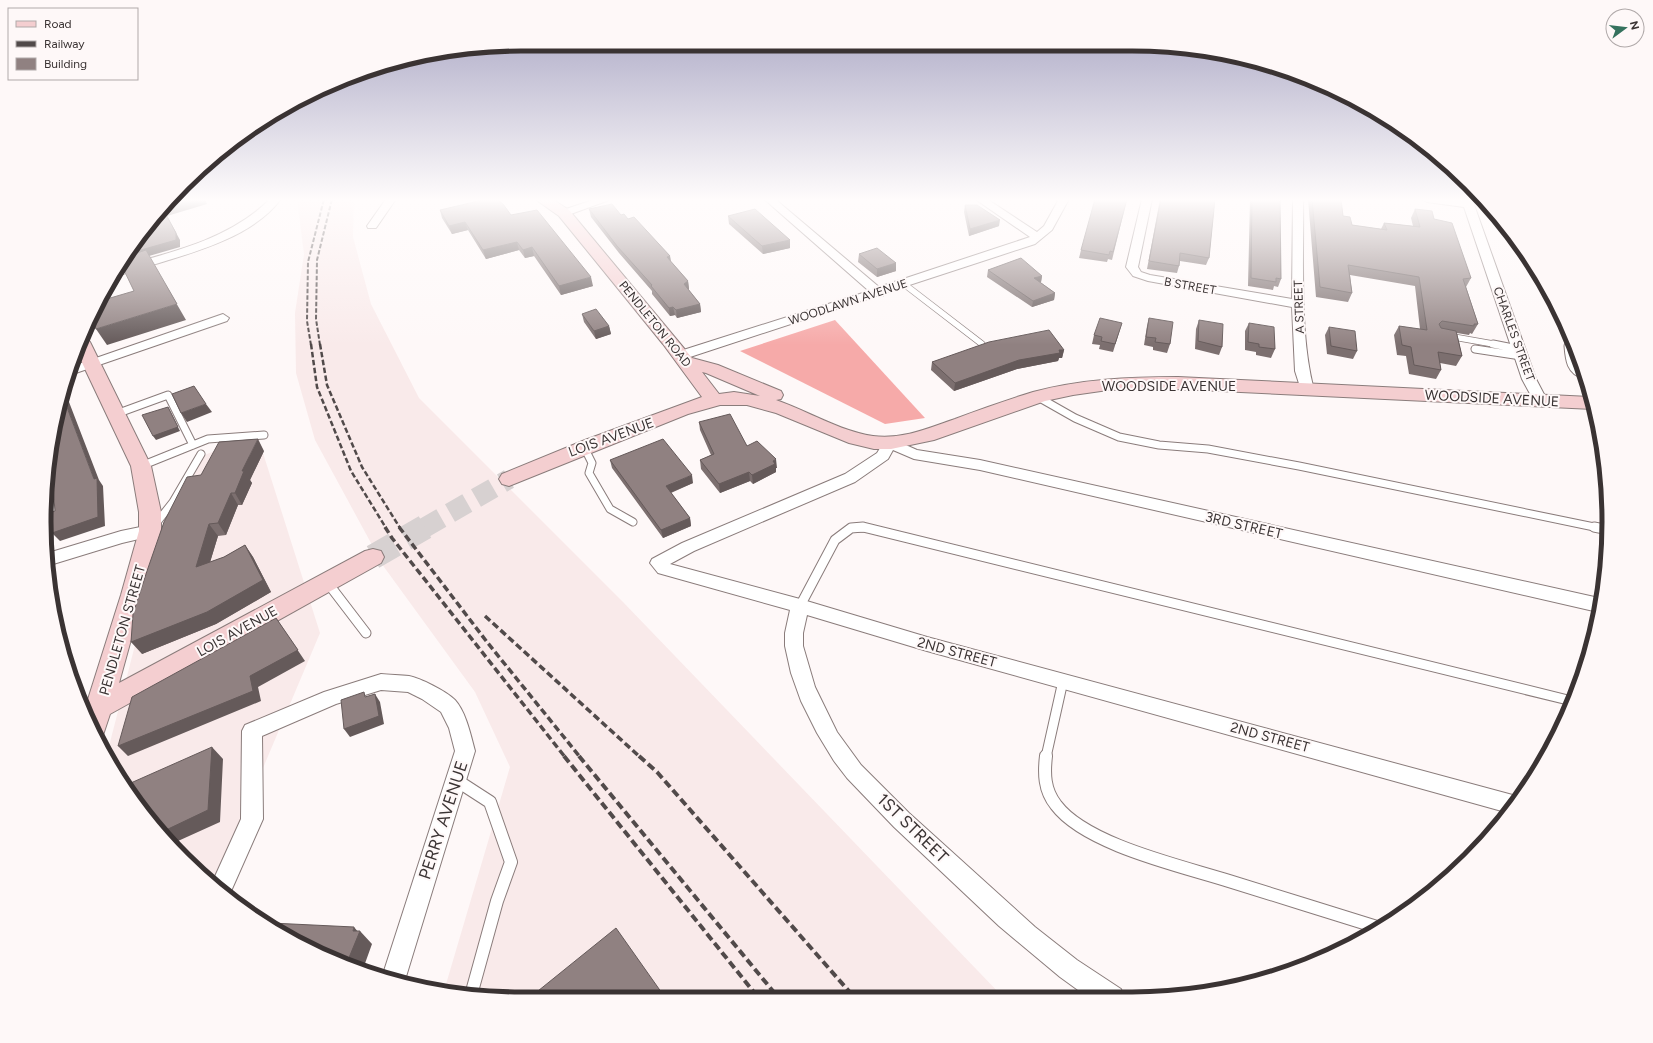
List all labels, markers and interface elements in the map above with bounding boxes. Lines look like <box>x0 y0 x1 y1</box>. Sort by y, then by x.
legend <box>8 8 138 80</box>
north arrow <box>1605 8 1645 48</box>
text: Road <box>44 17 72 31</box>
text: N <box>1627 20 1642 31</box>
text: Railway <box>44 37 85 51</box>
text: Building <box>44 57 87 71</box>
street label: B STREET <box>1163 275 1217 298</box>
street label: WOODLAWN AVENUE <box>787 276 909 328</box>
street label: PENDLETON ROAD <box>616 278 694 370</box>
street label: A STREET <box>1291 280 1307 334</box>
street label: CHARLES STREET <box>1490 285 1538 383</box>
street label: WOODSIDE AVENUE <box>1102 378 1236 395</box>
street label: WOODSIDE AVENUE <box>1424 386 1560 411</box>
street label: LOIS AVENUE <box>566 414 656 461</box>
street label: 3RD STREET <box>1204 508 1284 543</box>
street label: PENDLETON STREET <box>96 563 149 697</box>
street label: LOIS AVENUE <box>194 602 281 661</box>
street label: 2ND STREET <box>915 634 999 671</box>
street label: 2ND STREET <box>1228 719 1312 756</box>
street label: PERRY AVENUE <box>414 758 472 882</box>
street label: 1ST STREET <box>873 789 953 867</box>

